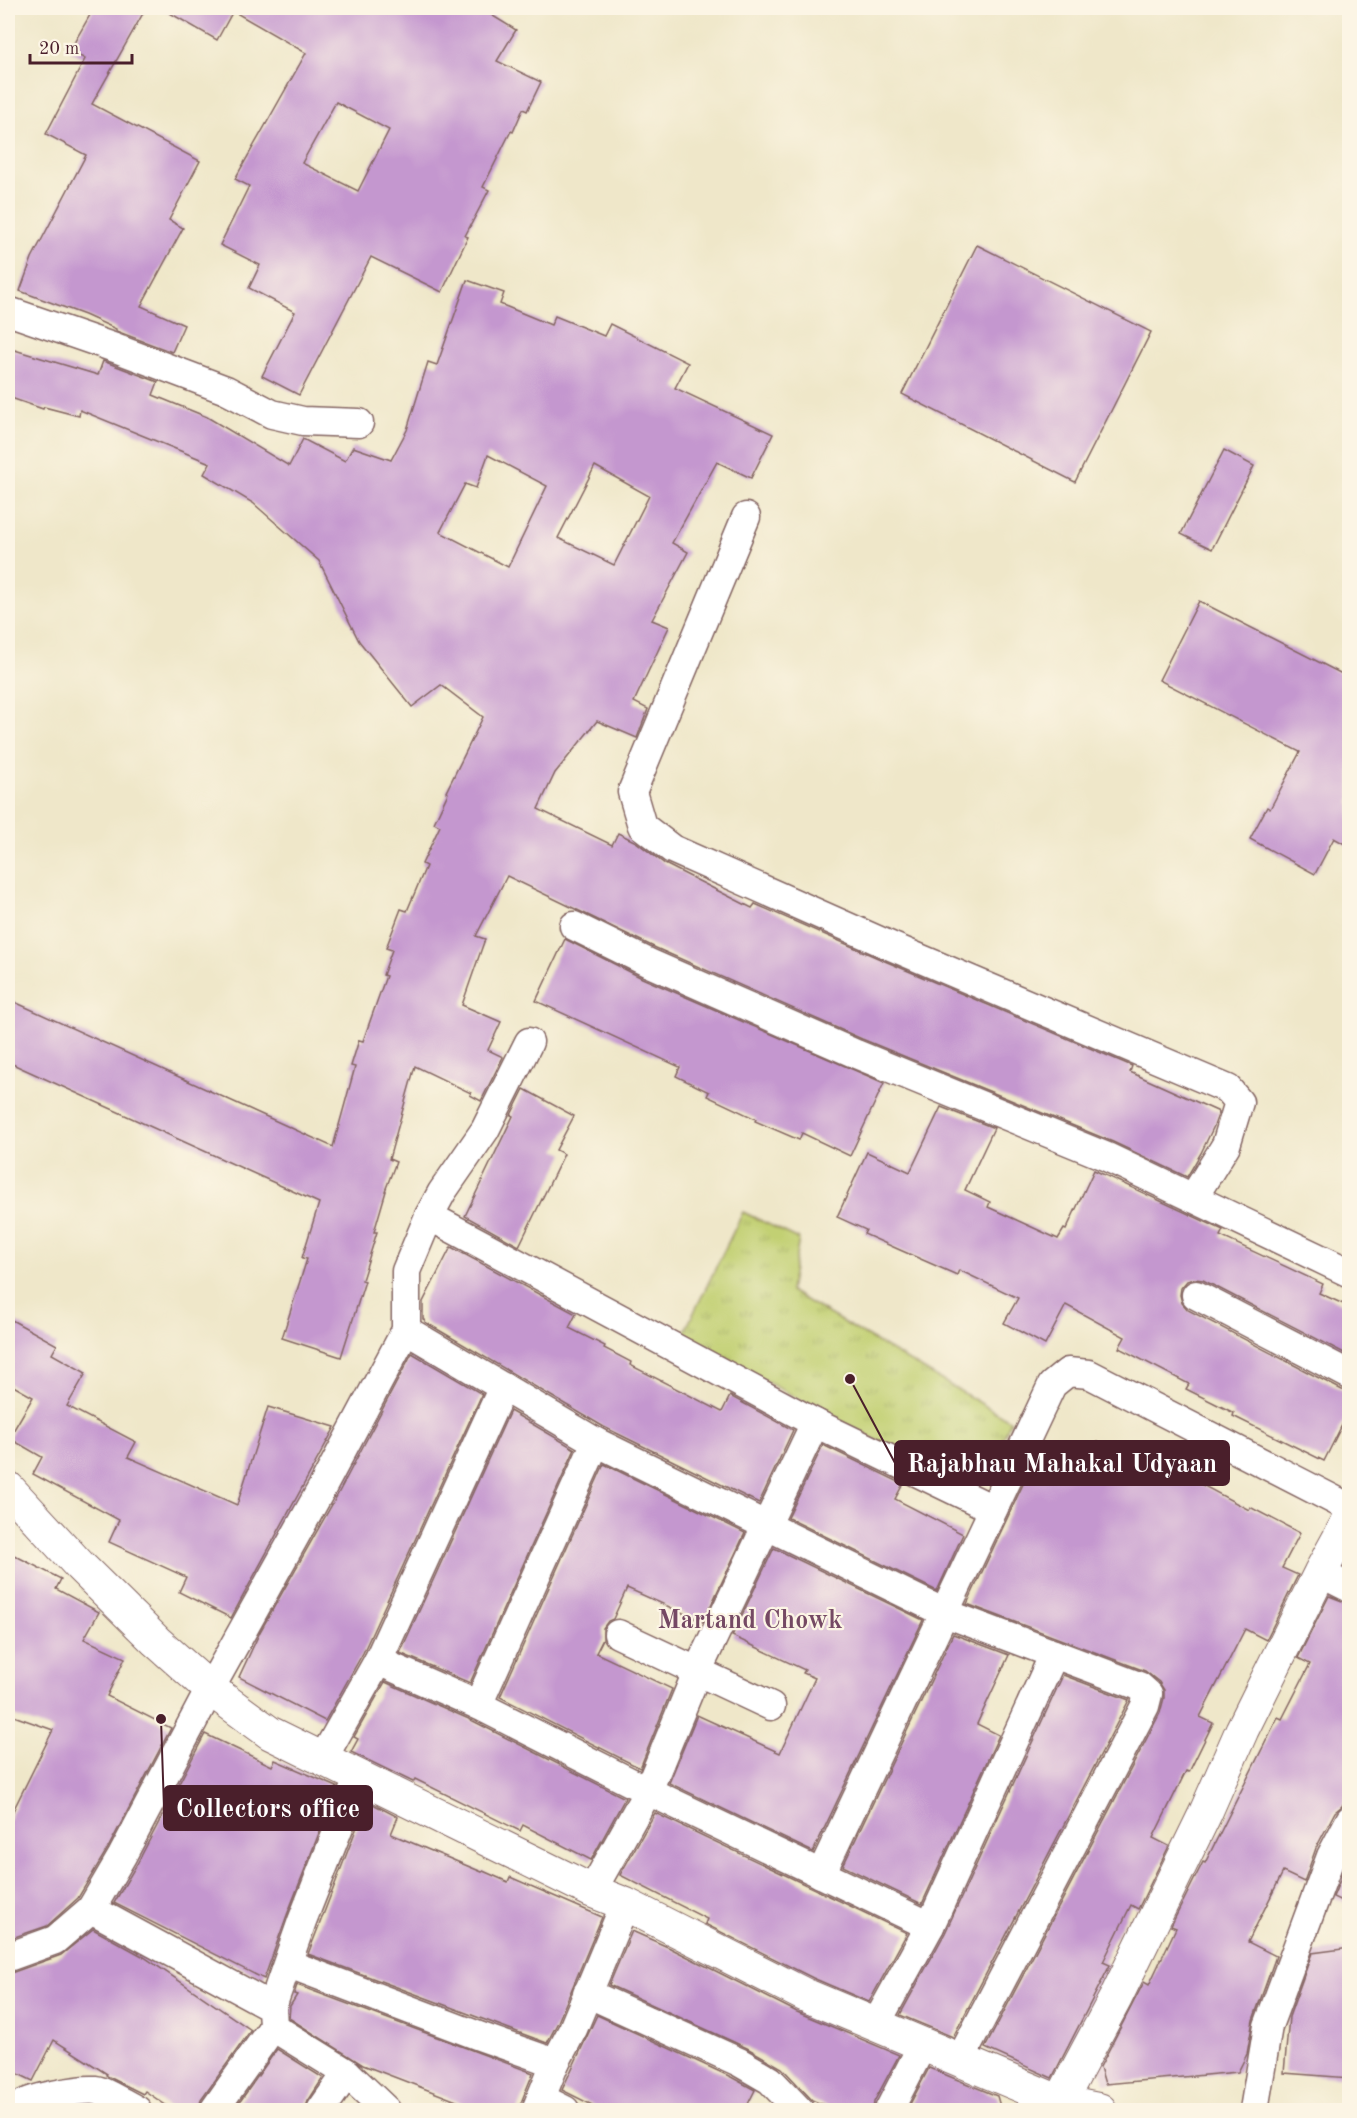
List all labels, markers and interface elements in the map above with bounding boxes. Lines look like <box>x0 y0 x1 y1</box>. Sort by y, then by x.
scale bar <box>30 27 132 65</box>
text: 20 m <box>39 40 79 58</box>
callout: Rajabhau Mahakal Udyaan <box>895 1441 1229 1485</box>
text: Rajabhau Mahakal Udyaan <box>907 1452 1217 1478</box>
district label: Martand Chowk <box>657 1608 843 1634</box>
callout: Collectors office <box>164 1786 372 1830</box>
text: Collectors office <box>176 1797 360 1823</box>

